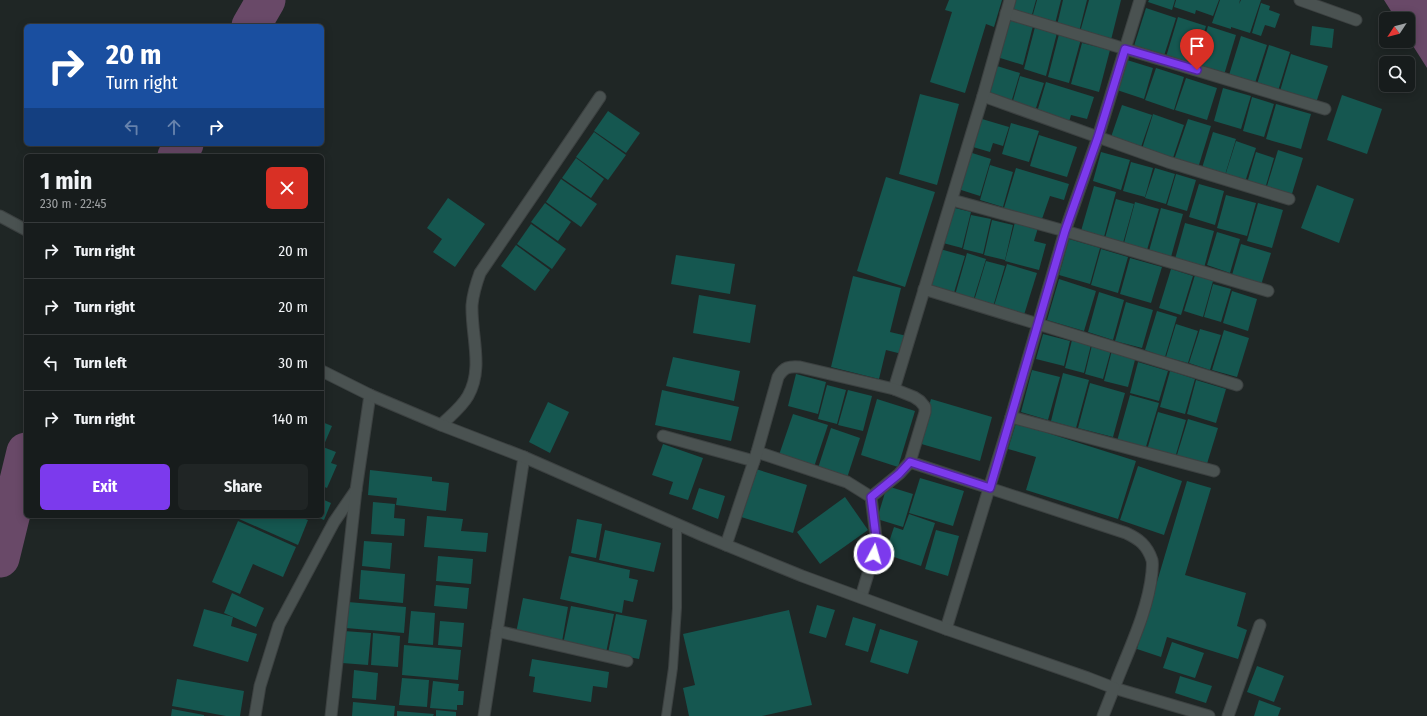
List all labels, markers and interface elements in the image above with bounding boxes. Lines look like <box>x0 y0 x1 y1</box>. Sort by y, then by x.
north arrow <box>1379 12 1415 48</box>
map controls <box>1379 12 1415 92</box>
pin <box>1180 29 1214 70</box>
icon: arrive <box>1186 35 1208 57</box>
text: 20 m <box>106 38 161 71</box>
icon: right <box>40 40 92 92</box>
button: search <box>1379 56 1415 92</box>
text: Turn right <box>106 72 178 94</box>
icon: left <box>121 116 143 138</box>
icon: ahead <box>163 116 185 138</box>
icon: right <box>205 116 227 138</box>
text: 1 min <box>40 167 92 195</box>
button: close <box>266 167 308 209</box>
text: 230 m · 22:45 <box>40 196 107 211</box>
icon: right <box>40 240 62 262</box>
text: Turn right <box>74 242 135 260</box>
text: 20 m <box>279 242 308 260</box>
icon: right <box>40 296 62 318</box>
text: Turn right <box>74 298 135 316</box>
text: 20 m <box>279 298 308 316</box>
icon: left <box>40 352 62 374</box>
text: Turn left <box>74 354 127 372</box>
text: 30 m <box>278 354 308 372</box>
icon: right <box>40 408 62 430</box>
text: Turn right <box>74 410 135 428</box>
text: 140 m <box>272 410 308 428</box>
button: Exit <box>40 464 170 510</box>
button: Share <box>178 464 308 510</box>
position arrow <box>853 533 895 575</box>

